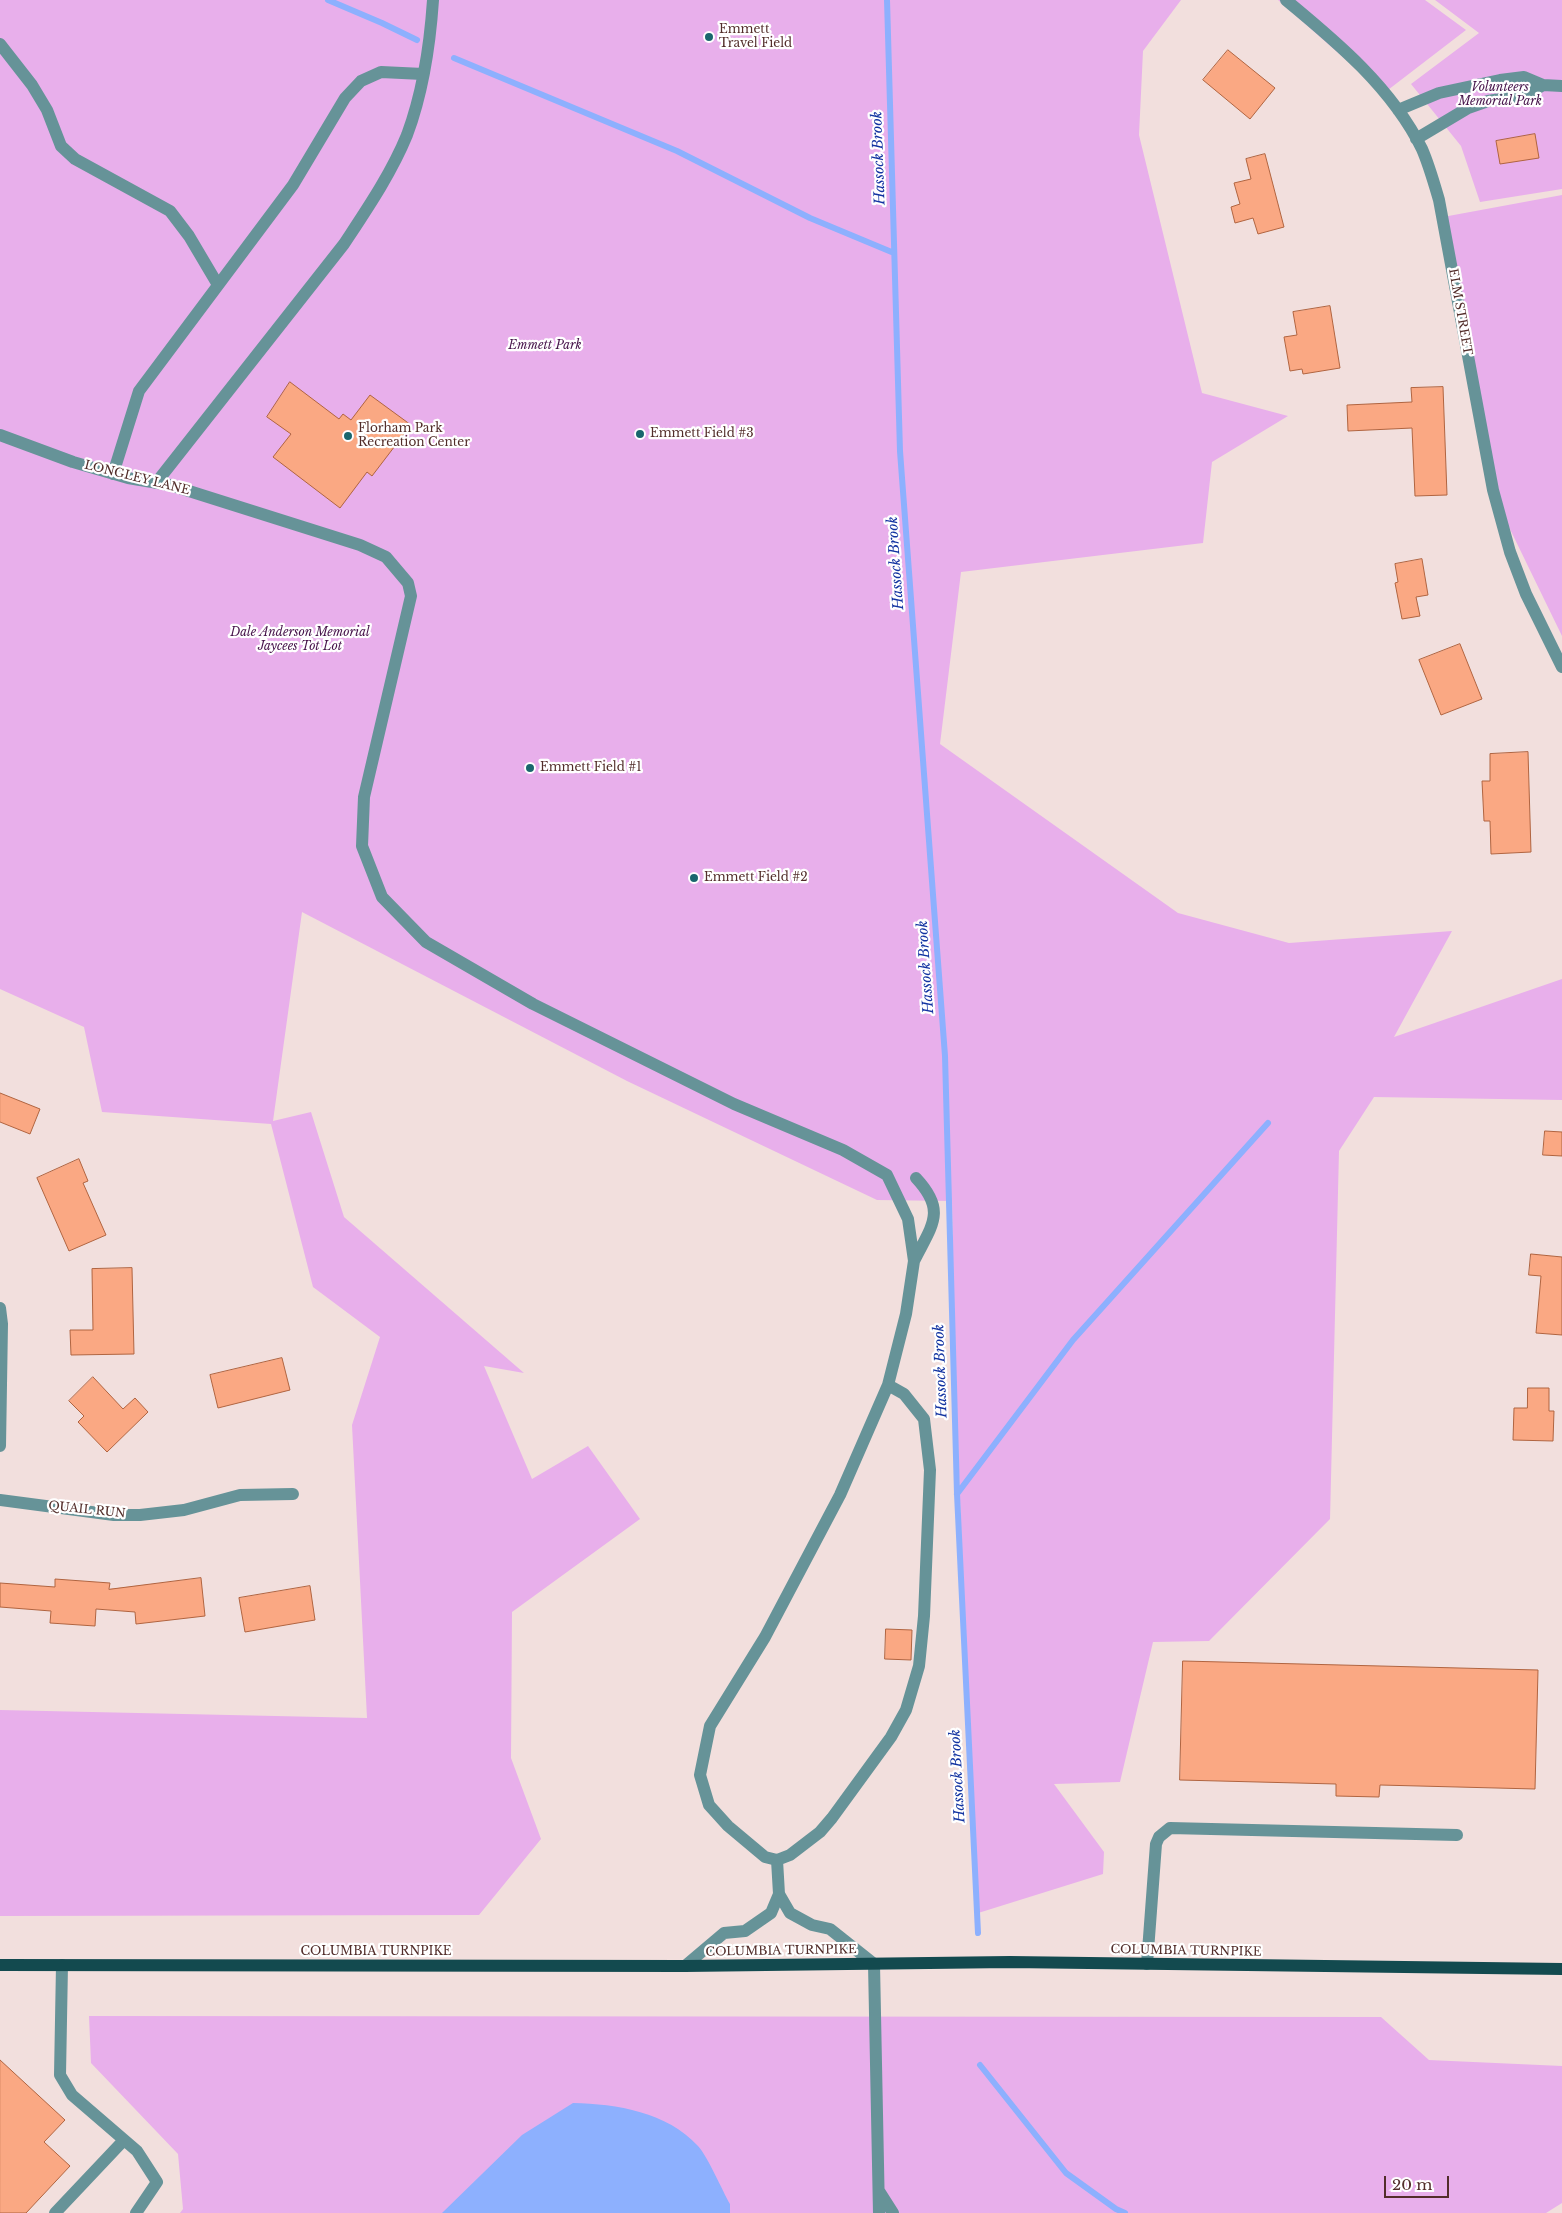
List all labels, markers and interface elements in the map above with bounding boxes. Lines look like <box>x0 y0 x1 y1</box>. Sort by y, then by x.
place label: Emmett Travel Field <box>719 23 792 51</box>
marker: Emmett Travel Field <box>703 31 715 43</box>
park label: Volunteers Memorial Park <box>1458 81 1542 109</box>
water label: Hassock Brook <box>869 111 889 205</box>
street label: ELM STREET <box>1445 268 1475 356</box>
park label: Emmett Park <box>508 339 582 353</box>
place label: Florham Park Recreation Center <box>358 422 470 450</box>
place label: Emmett Field #3 <box>650 427 754 441</box>
marker: Emmett Field #3 <box>634 428 646 440</box>
marker: Florham Park Recreation Center <box>342 430 354 442</box>
street label: LONGLEY LANE <box>83 458 191 498</box>
water label: Hassock Brook <box>884 516 908 610</box>
park label: Dale Anderson Memorial Jaycees Tot Lot <box>230 626 370 654</box>
place label: Emmett Field #1 <box>540 761 642 775</box>
marker: Emmett Field #1 <box>524 762 536 774</box>
place label: Emmett Field #2 <box>704 871 808 885</box>
marker: Emmett Field #2 <box>688 872 700 884</box>
water label: Hassock Brook <box>914 920 938 1014</box>
water label: Hassock Brook <box>931 1324 951 1418</box>
street label: QUAIL RUN <box>48 1499 126 1521</box>
water label: Hassock Brook <box>947 1729 969 1823</box>
street label: COLUMBIA TURNPIKE <box>705 1942 857 1960</box>
street label: COLUMBIA TURNPIKE <box>1110 1942 1262 1960</box>
street label: COLUMBIA TURNPIKE <box>300 1945 452 1959</box>
scale bar <box>1387 2166 1452 2198</box>
text: 20 m <box>1392 2175 1432 2194</box>

